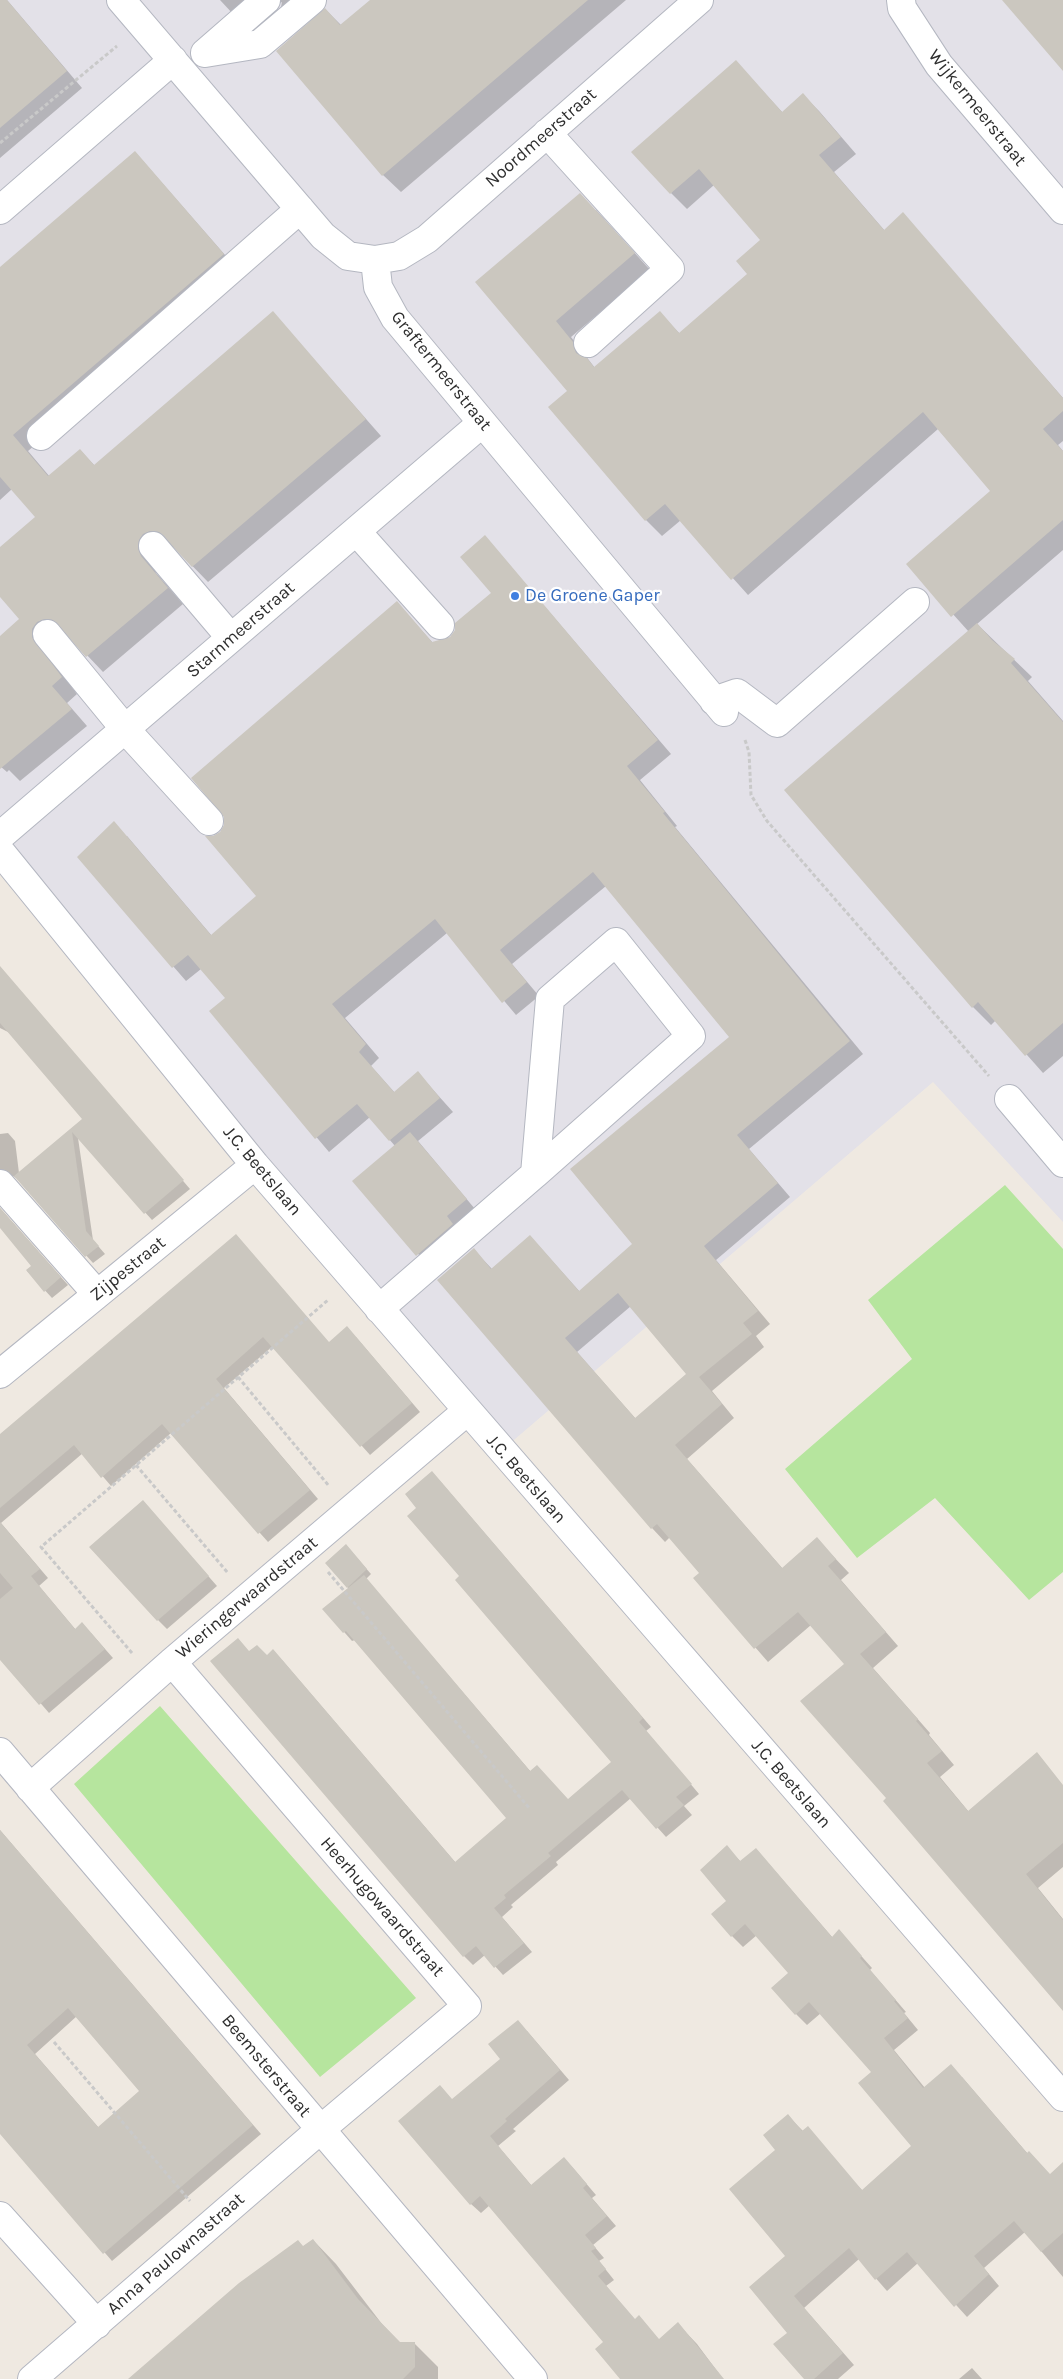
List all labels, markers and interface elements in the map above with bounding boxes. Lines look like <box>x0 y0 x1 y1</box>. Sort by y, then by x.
street label: Wijkermeerstraat <box>923 45 1031 171</box>
street label: Noordmeerstraat <box>481 84 601 192</box>
street label: Graftermeerstraat <box>386 307 496 435</box>
street label: Starnmeerstraat <box>183 577 299 683</box>
place label: De Groene Gaper <box>525 585 660 607</box>
marker: De Groene Gaper <box>509 590 521 602</box>
street label: J.C. Beetslaan <box>218 1122 306 1220</box>
street label: Zijpestraat <box>86 1232 170 1306</box>
street label: J.C. Beetslaan <box>482 1430 570 1528</box>
street label: Wieringerwaardstraat <box>172 1532 322 1664</box>
street label: J.C. Beetslaan <box>747 1735 835 1833</box>
street label: Heerhugowaardstraat <box>315 1833 449 1981</box>
street label: Beemsterstraat <box>217 2010 315 2122</box>
street label: Anna Paulownastraat <box>103 2188 249 2320</box>

